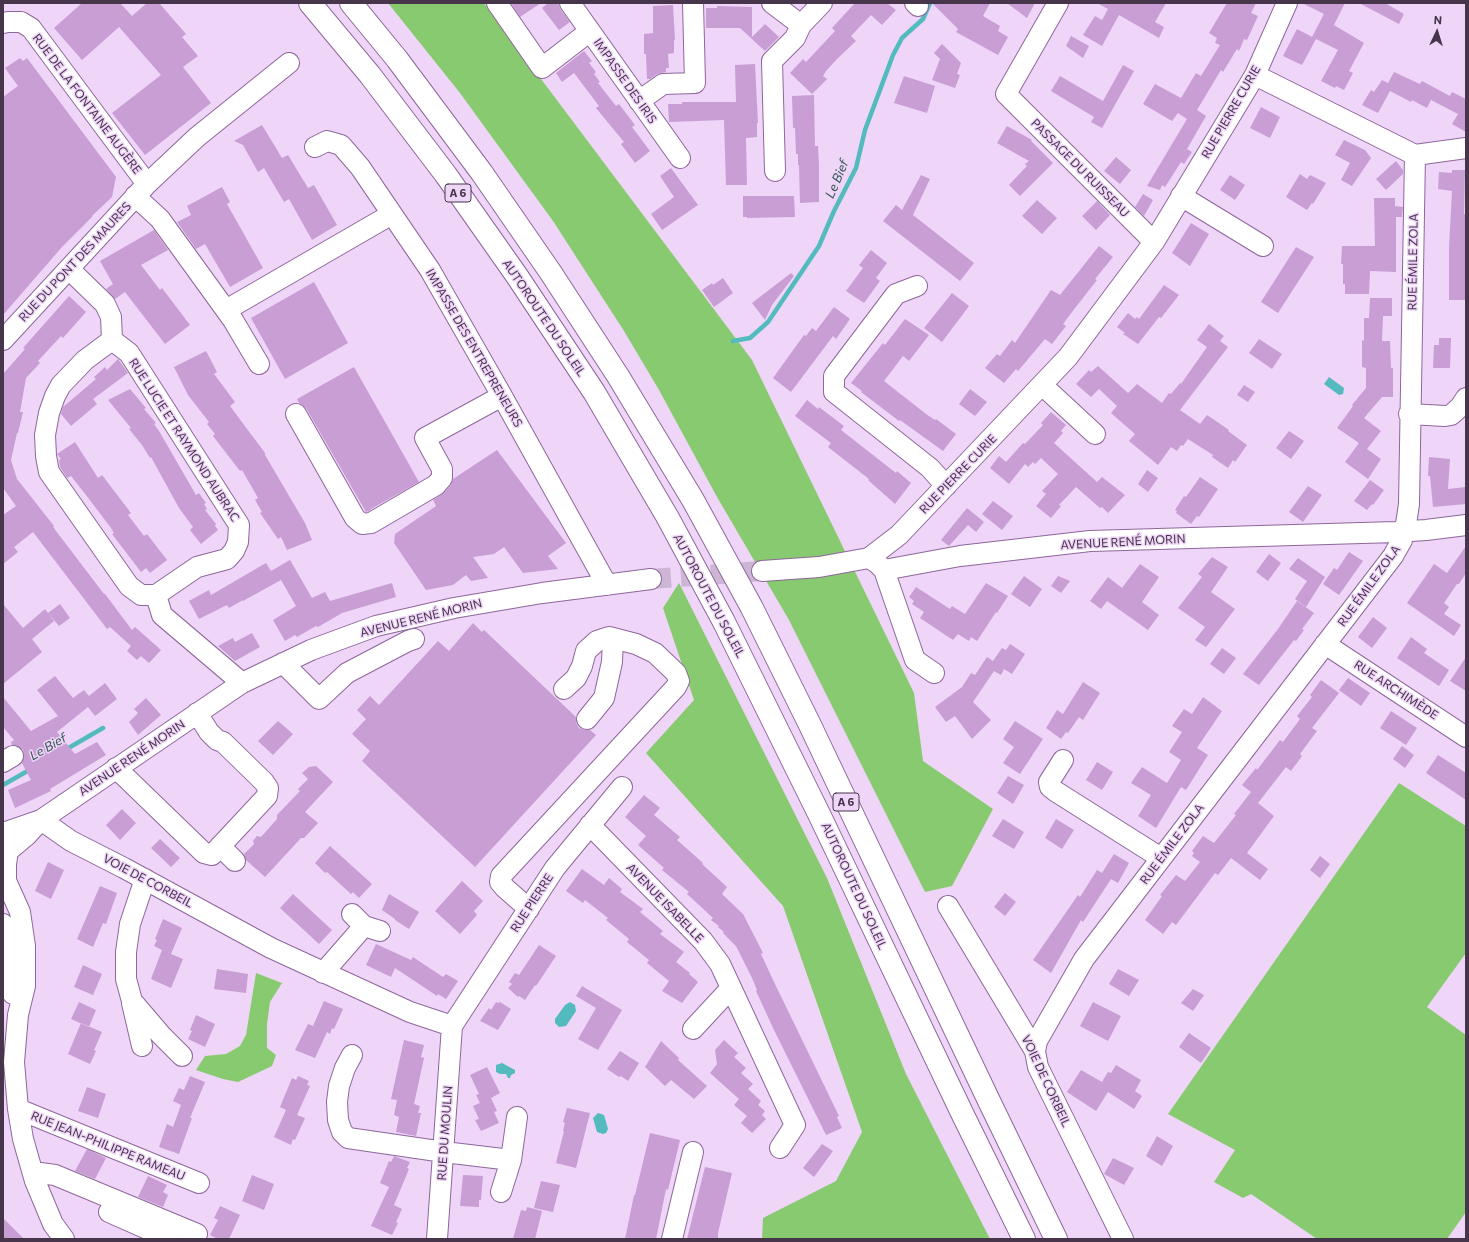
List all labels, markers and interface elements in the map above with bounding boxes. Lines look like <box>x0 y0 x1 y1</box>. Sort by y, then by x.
north arrow <box>1417 12 1457 52</box>
text: N <box>1433 13 1442 26</box>
street label: RUE DE LA FONTAINE AUGÈRE <box>30 31 144 177</box>
street label: IMPASSE DES IRIS <box>590 36 660 126</box>
street label: RUE PIERRE CURIE <box>1199 63 1263 161</box>
street label: PASSAGE DU RUISSEAU <box>1028 116 1132 220</box>
water label: Le Bief <box>822 157 852 201</box>
road number: A 6 <box>445 184 471 202</box>
street label: RUE DU PONT DES MAURES <box>16 199 134 325</box>
street label: RUE ÉMILE ZOLA <box>1405 213 1421 311</box>
street label: AUTOROUTE DU SOLEIL <box>499 257 589 379</box>
street label: IMPASSE DES ENTREPRENEURS <box>423 266 525 430</box>
street label: RUE LUCIE ET RAYMOND AUBRAC <box>126 356 242 524</box>
street label: RUE PIERRE CURIE <box>916 431 1000 517</box>
street label: AUTOROUTE DU SOLEIL <box>670 532 748 660</box>
street label: AVENUE RENÉ MORIN <box>1060 532 1186 552</box>
street label: RUE ÉMILE ZOLA <box>1335 542 1403 630</box>
street label: AVENUE RENÉ MORIN <box>359 596 483 640</box>
street label: RUE ARCHIMÈDE <box>1351 657 1441 723</box>
street label: AVENUE RENÉ MORIN <box>76 717 188 799</box>
water label: Le Bief <box>27 730 69 764</box>
road number: A 6 <box>833 793 859 811</box>
street label: RUE ÉMILE ZOLA <box>1137 801 1207 887</box>
street label: AUTOROUTE DU SOLEIL <box>818 820 890 952</box>
street label: VOIE DE CORBEIL <box>100 851 196 911</box>
street label: AVENUE ISABELLE <box>624 860 706 946</box>
street label: RUE PIERRE <box>508 871 556 935</box>
street label: VOIE DE CORBEIL <box>1018 1033 1074 1129</box>
street label: RUE DU MOULIN <box>435 1085 455 1181</box>
street label: RUE JEAN-PHILIPPE RAMEAU <box>29 1108 187 1184</box>

